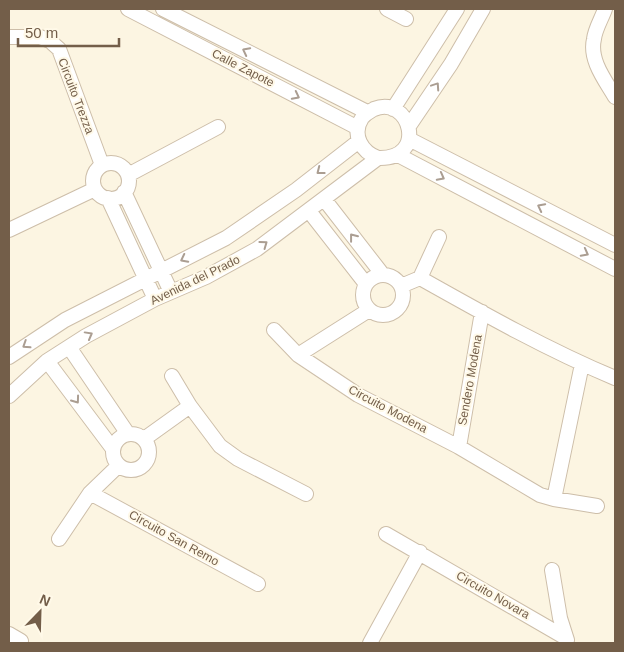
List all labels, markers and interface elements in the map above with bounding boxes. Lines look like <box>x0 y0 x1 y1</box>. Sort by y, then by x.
scale bar <box>18 15 119 47</box>
text: 50 m <box>25 24 58 41</box>
street label: Calle Zapote <box>210 46 277 90</box>
one-way arrow <box>242 47 251 57</box>
street label: Circuito Trezza <box>55 56 97 136</box>
one-way arrow <box>430 82 439 92</box>
one-way arrow <box>291 90 300 100</box>
one-way arrow <box>316 165 326 174</box>
one-way arrow <box>436 171 445 181</box>
one-way arrow <box>537 203 546 213</box>
one-way arrow <box>351 234 359 243</box>
one-way arrow <box>258 241 268 250</box>
one-way arrow <box>580 247 589 257</box>
street label: Avenida del Prado <box>148 252 242 308</box>
one-way arrow <box>181 253 190 263</box>
one-way arrow <box>84 331 93 341</box>
street label: Sendero Modena <box>455 333 485 427</box>
one-way arrow <box>23 339 32 348</box>
street label: Circuito Modena <box>346 382 430 436</box>
one-way arrow <box>71 394 79 403</box>
street label: Circuito San Remo <box>127 507 222 569</box>
street label: Circuito Novara <box>454 568 533 622</box>
north arrow <box>15 587 65 637</box>
text: N <box>37 591 53 609</box>

